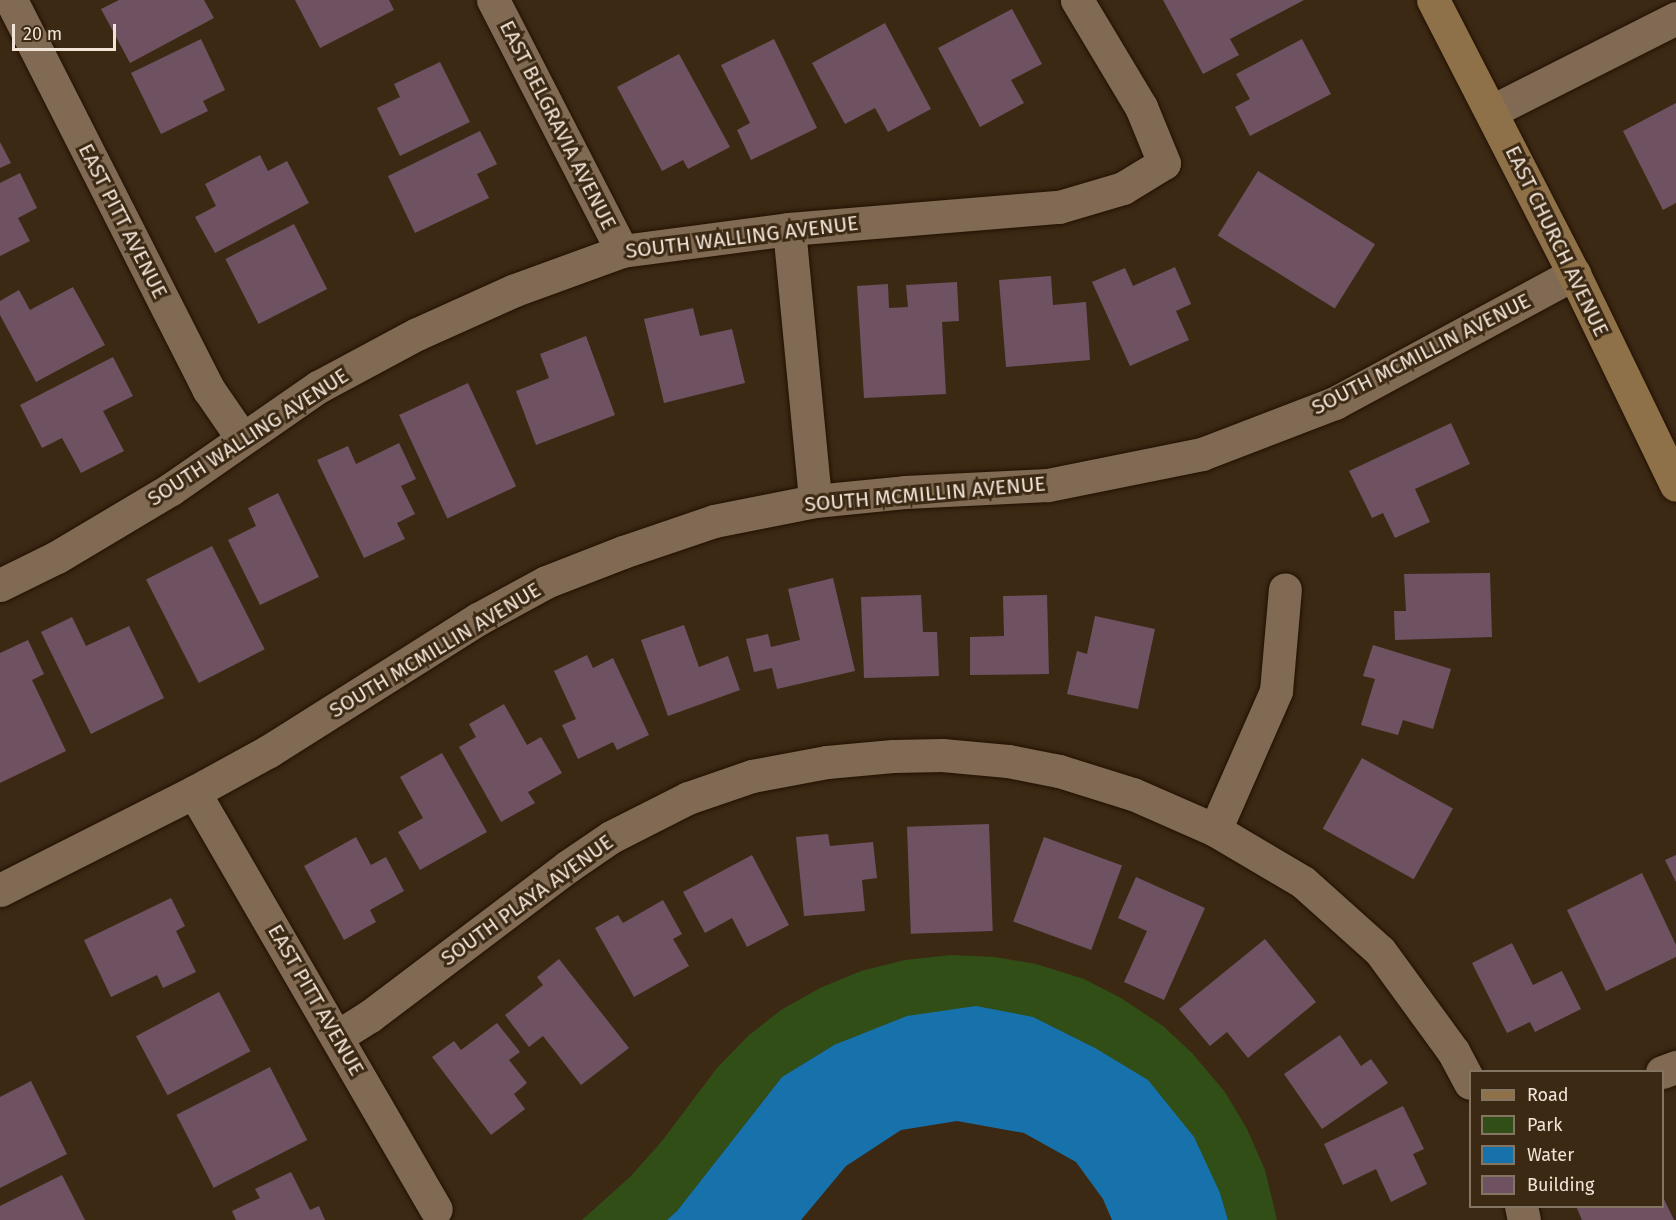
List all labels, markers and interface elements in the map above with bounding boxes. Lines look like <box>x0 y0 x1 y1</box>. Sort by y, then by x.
scale bar <box>15 12 118 50</box>
street label: EAST BELGRAVIA AVENUE <box>494 16 622 234</box>
text: 20 m <box>23 23 62 45</box>
street label: EAST PITT AVENUE <box>73 139 173 303</box>
street label: EAST CHURCH AVENUE <box>1500 142 1614 340</box>
street label: SOUTH WALLING AVENUE <box>624 210 860 264</box>
street label: SOUTH MCMILLIN AVENUE <box>1307 288 1535 420</box>
street label: SOUTH WALLING AVENUE <box>143 363 353 511</box>
street label: SOUTH MCMILLIN AVENUE <box>803 471 1047 517</box>
street label: SOUTH MCMILLIN AVENUE <box>325 577 545 723</box>
street label: SOUTH PLAYA AVENUE <box>436 829 618 971</box>
street label: EAST PITT AVENUE <box>262 920 370 1080</box>
legend <box>1469 1070 1664 1208</box>
text: Road <box>1527 1084 1569 1106</box>
text: Park <box>1527 1114 1562 1136</box>
text: Water <box>1527 1144 1574 1166</box>
text: Building <box>1527 1174 1594 1196</box>

